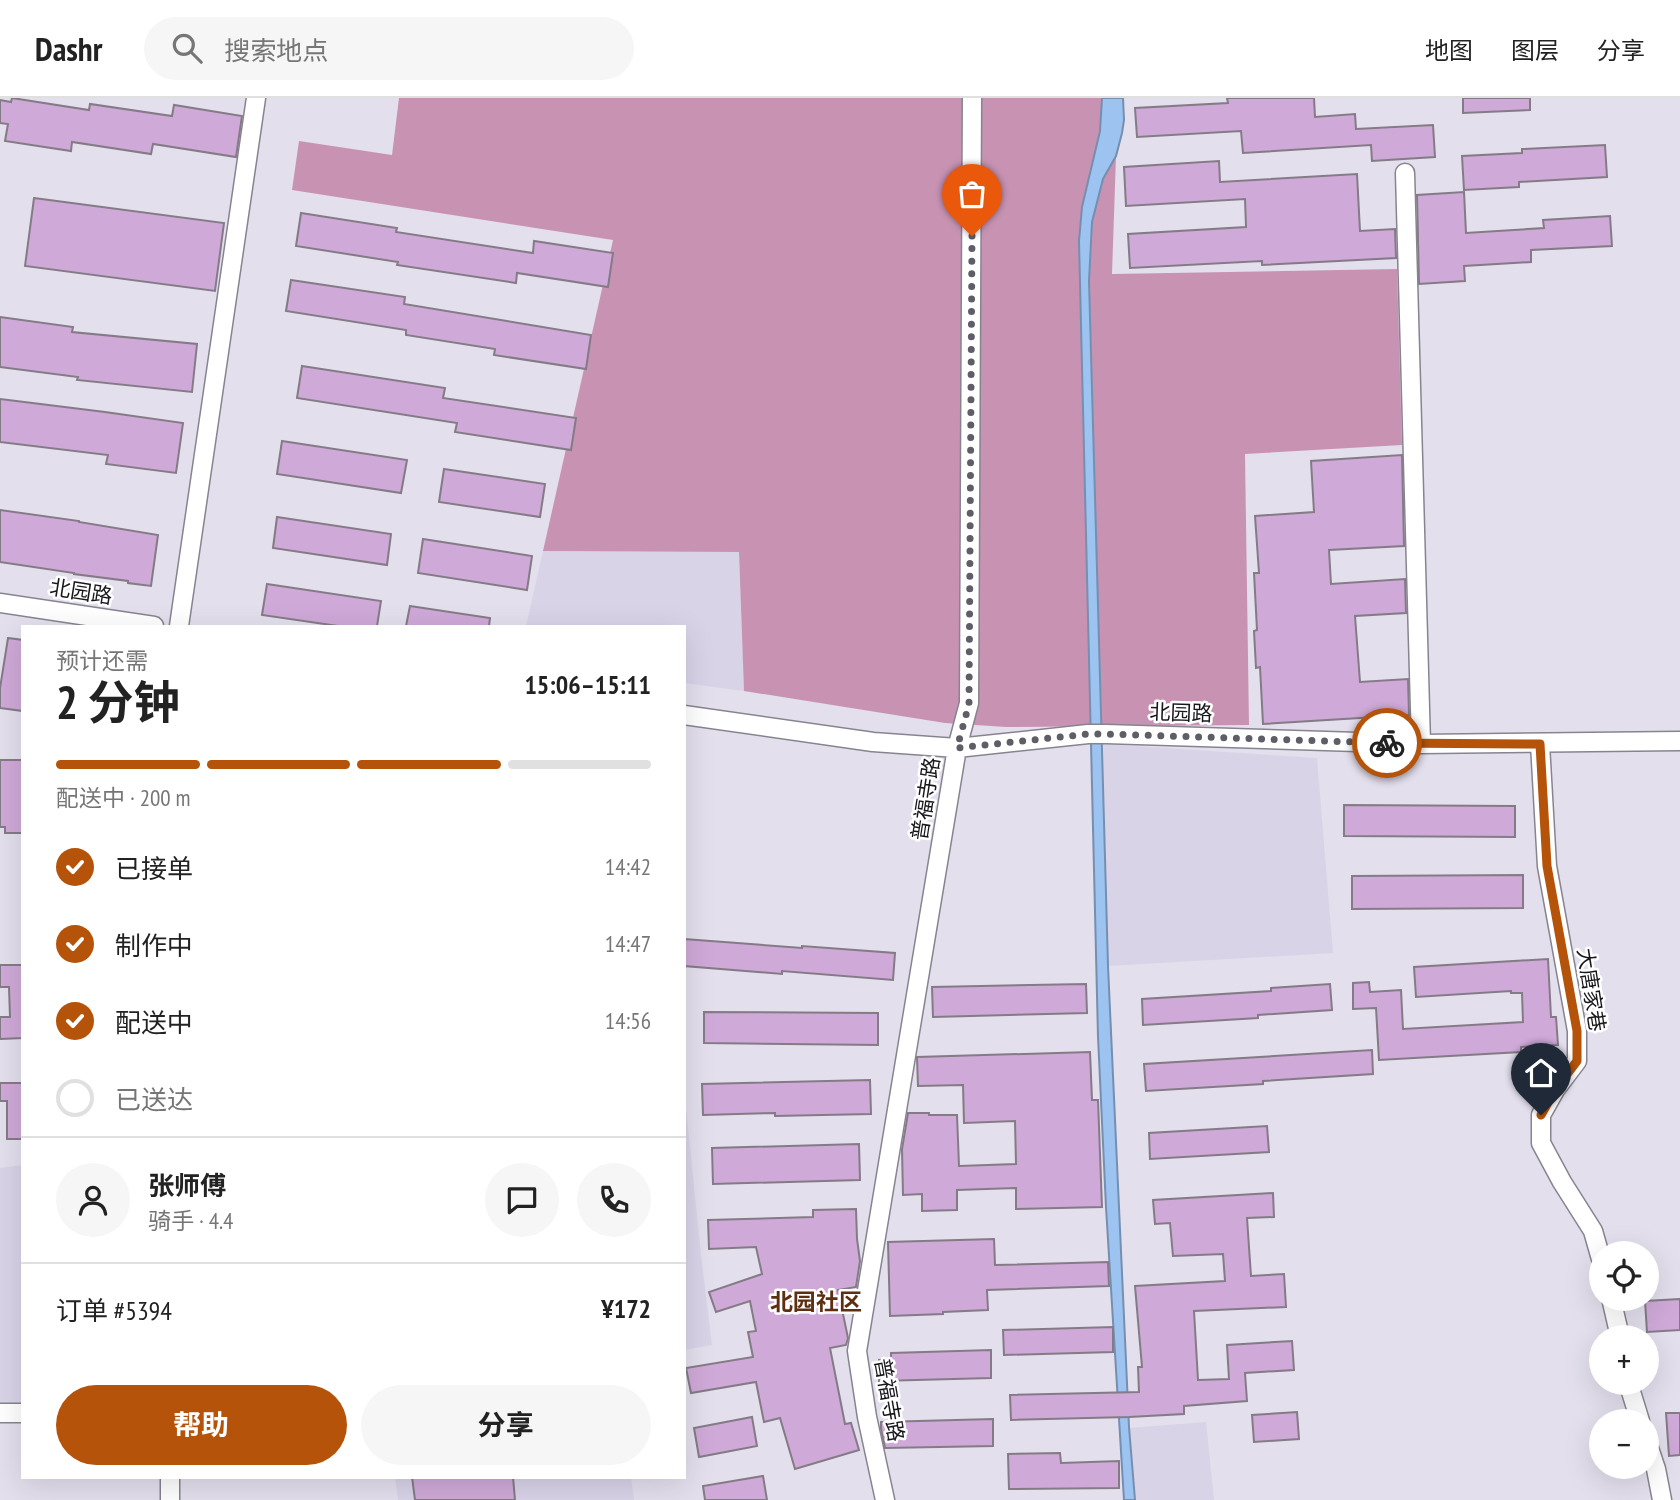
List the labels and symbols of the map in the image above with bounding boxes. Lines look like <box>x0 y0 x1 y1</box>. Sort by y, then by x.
pin <box>942 164 1002 236</box>
street label: 北园路 <box>48 573 114 610</box>
street label: 北园路 <box>1149 698 1213 727</box>
courier <box>1352 708 1422 778</box>
street label: 普福寺路 <box>906 755 945 843</box>
street label: 大唐家巷 <box>1572 946 1611 1034</box>
pin <box>1511 1043 1571 1115</box>
district label: 北园社区 <box>770 1287 862 1316</box>
street label: 普福寺路 <box>869 1356 910 1444</box>

